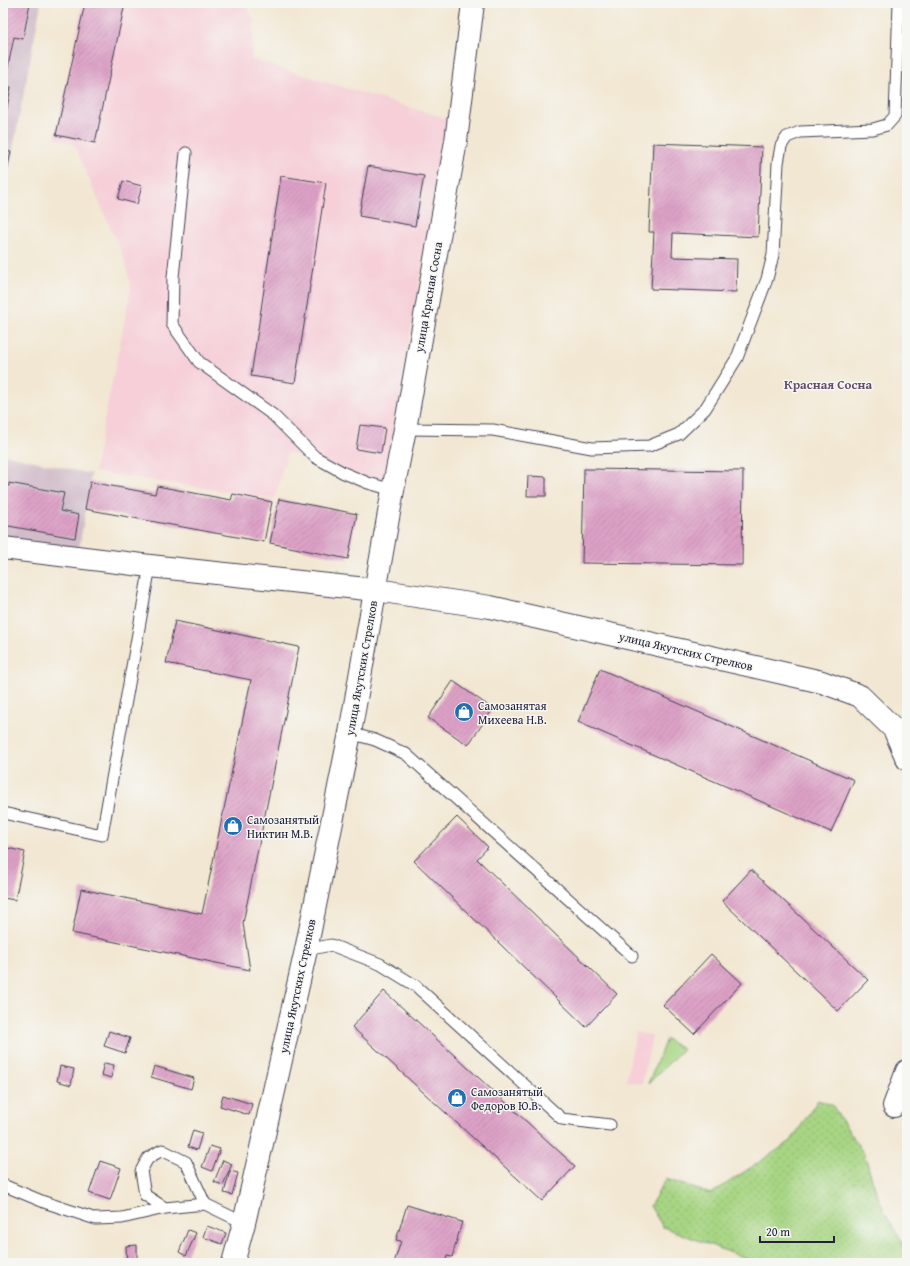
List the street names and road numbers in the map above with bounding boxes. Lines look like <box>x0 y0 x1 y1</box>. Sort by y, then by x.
street label: улица Красная Сосна <box>410 240 446 355</box>
street label: улица Якутских Стрелков <box>341 599 381 738</box>
street label: улица Якутских Стрелков <box>616 627 755 675</box>
street label: улица Якутских Стрелков <box>274 917 320 1056</box>

